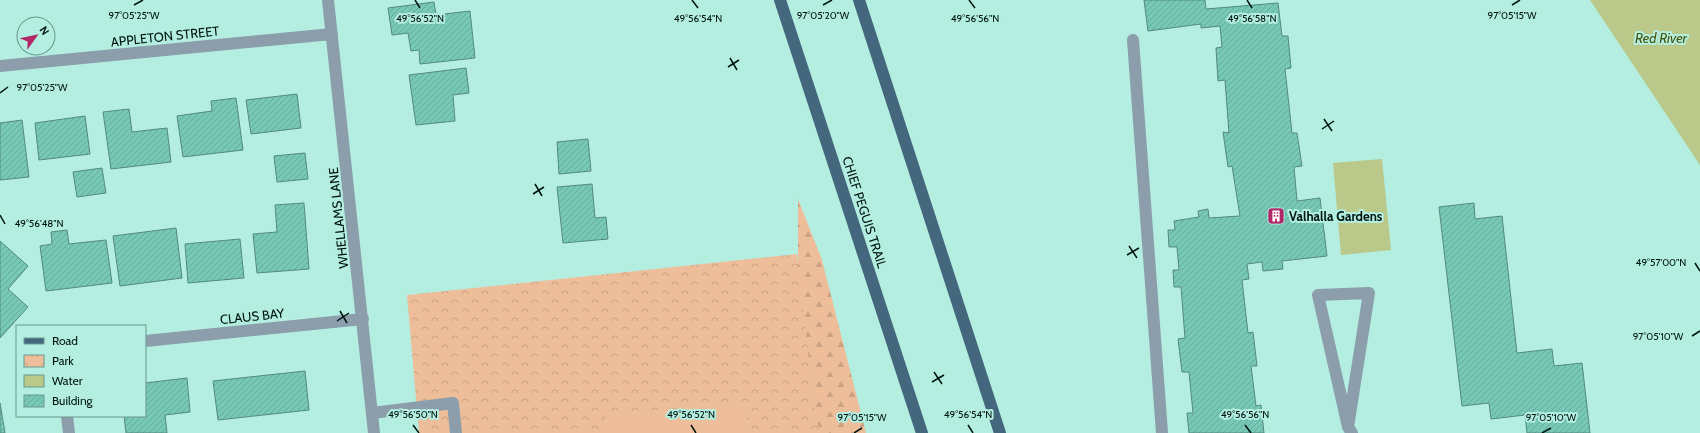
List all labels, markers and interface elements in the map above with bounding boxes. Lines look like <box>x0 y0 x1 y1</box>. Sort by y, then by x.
text: 97°05'25"W <box>108 9 160 22</box>
text: 97°05'20"W <box>797 9 850 22</box>
text: 97°05'15"W <box>1487 9 1537 22</box>
text: 49°56'52"N <box>396 12 444 25</box>
text: 49°56'54"N <box>674 12 722 25</box>
text: 49°56'56"N <box>951 12 999 25</box>
text: 49°56'58"N <box>1228 12 1276 25</box>
north arrow <box>16 16 56 56</box>
street label: APPLETON STREET <box>110 22 220 50</box>
text: N <box>36 23 52 38</box>
water label: Red River <box>1635 29 1688 47</box>
text: 97°05'25"W <box>16 81 68 94</box>
street label: CHIEF PEGUIS TRAIL <box>839 154 891 270</box>
street label: WHELLAMS LANE <box>325 167 351 269</box>
building icon: Valhalla Gardens <box>1266 206 1286 226</box>
place label: Valhalla Gardens <box>1289 208 1383 224</box>
text: 49°56'48"N <box>14 217 64 230</box>
text: 49°57'00"N <box>1636 256 1686 269</box>
street label: CLAUS BAY <box>219 305 286 327</box>
legend <box>16 325 146 417</box>
text: 97°05'10"W <box>1633 330 1684 343</box>
text: Road <box>52 333 78 348</box>
text: Park <box>52 353 74 368</box>
text: Water <box>52 373 83 388</box>
text: Building <box>52 393 94 408</box>
text: 49°56'50"N <box>388 408 438 421</box>
text: 49°56'52"N <box>667 408 715 421</box>
text: 49°56'54"N <box>944 408 992 421</box>
text: 49°56'56"N <box>1221 408 1269 421</box>
text: 97°05'15"W <box>837 411 887 424</box>
text: 97°05'10"W <box>1526 411 1577 424</box>

